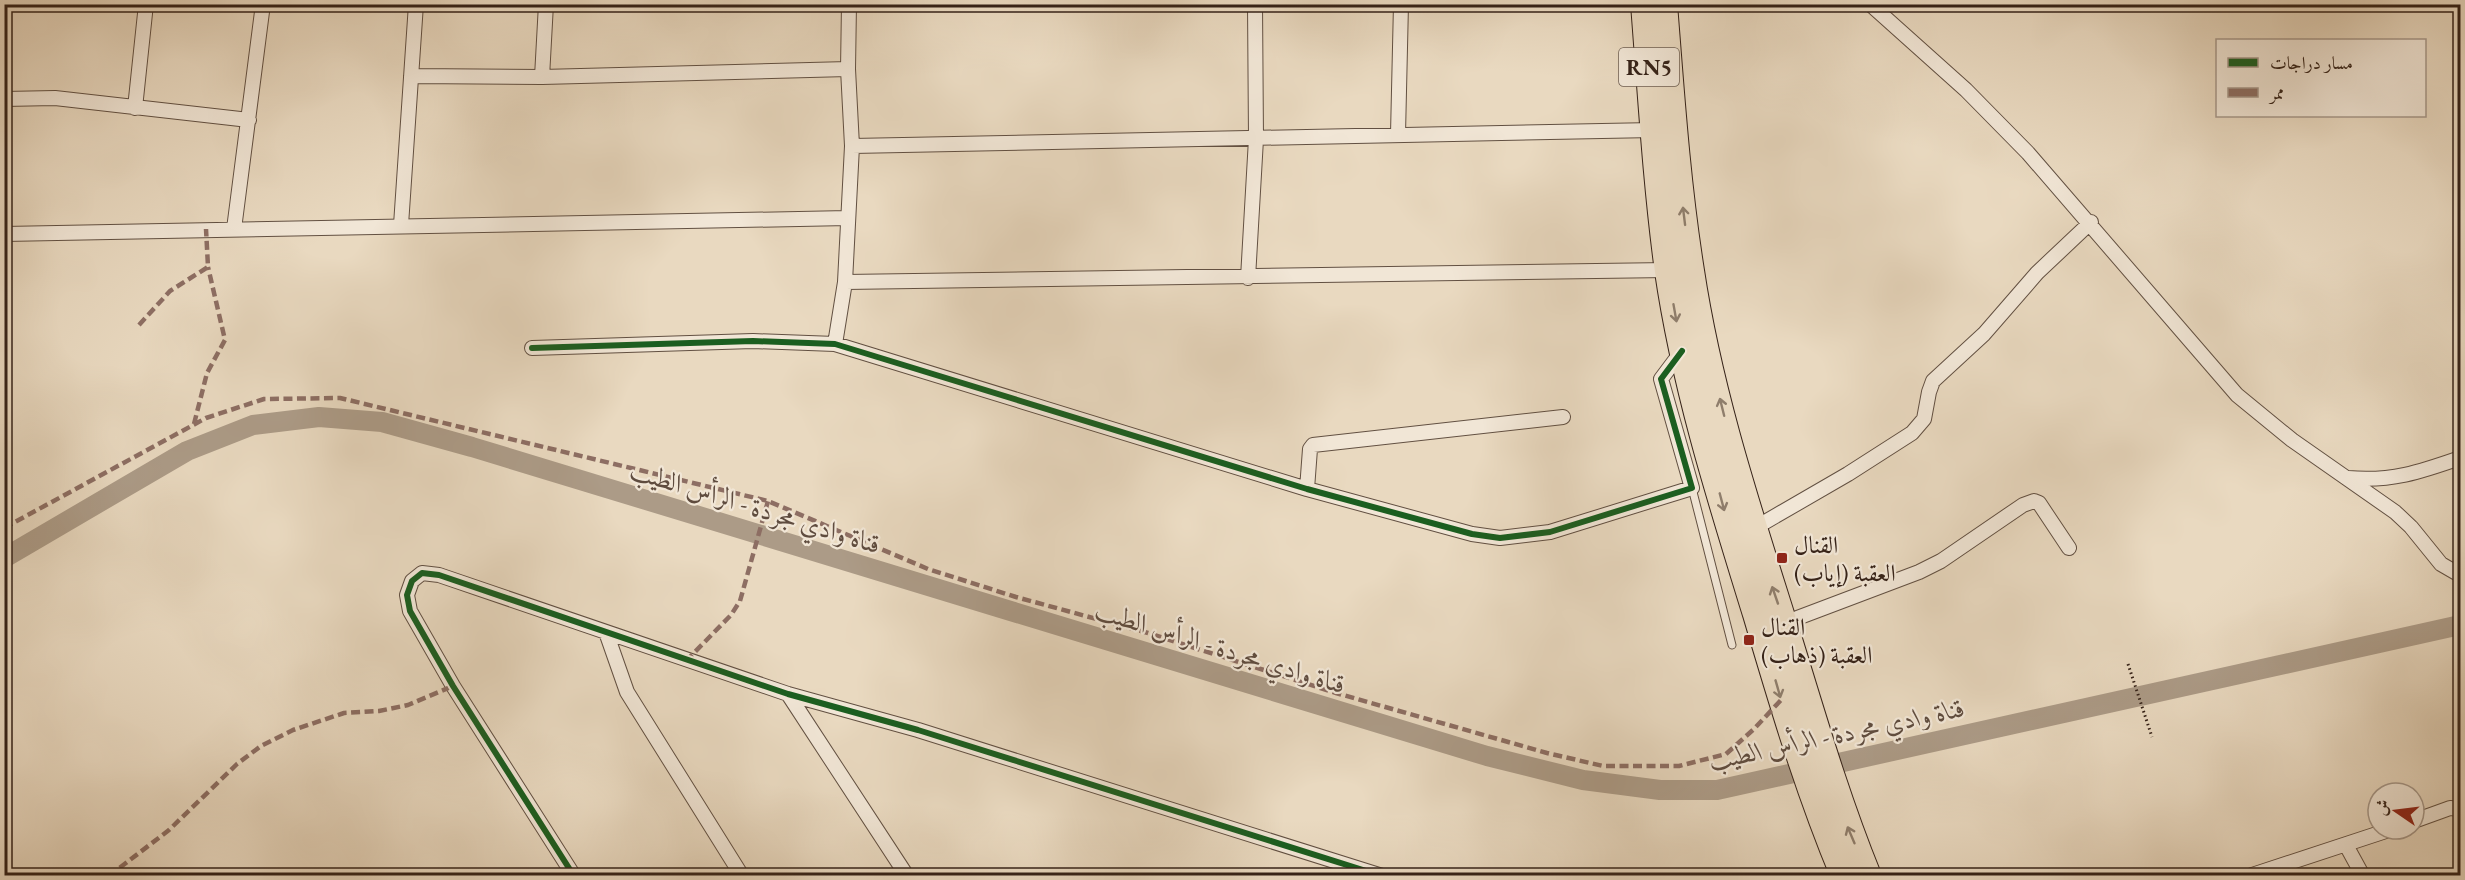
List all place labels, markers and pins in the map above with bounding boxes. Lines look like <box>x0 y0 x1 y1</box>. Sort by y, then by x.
place label: القنال العقبة (إياب) <box>1794 529 1896 588</box>
marker: القنال العقبة (إياب) <box>1775 551 1789 565</box>
place label: القنال العقبة (ذهاب) <box>1761 611 1873 670</box>
marker: القنال العقبة (ذهاب) <box>1742 633 1756 647</box>

